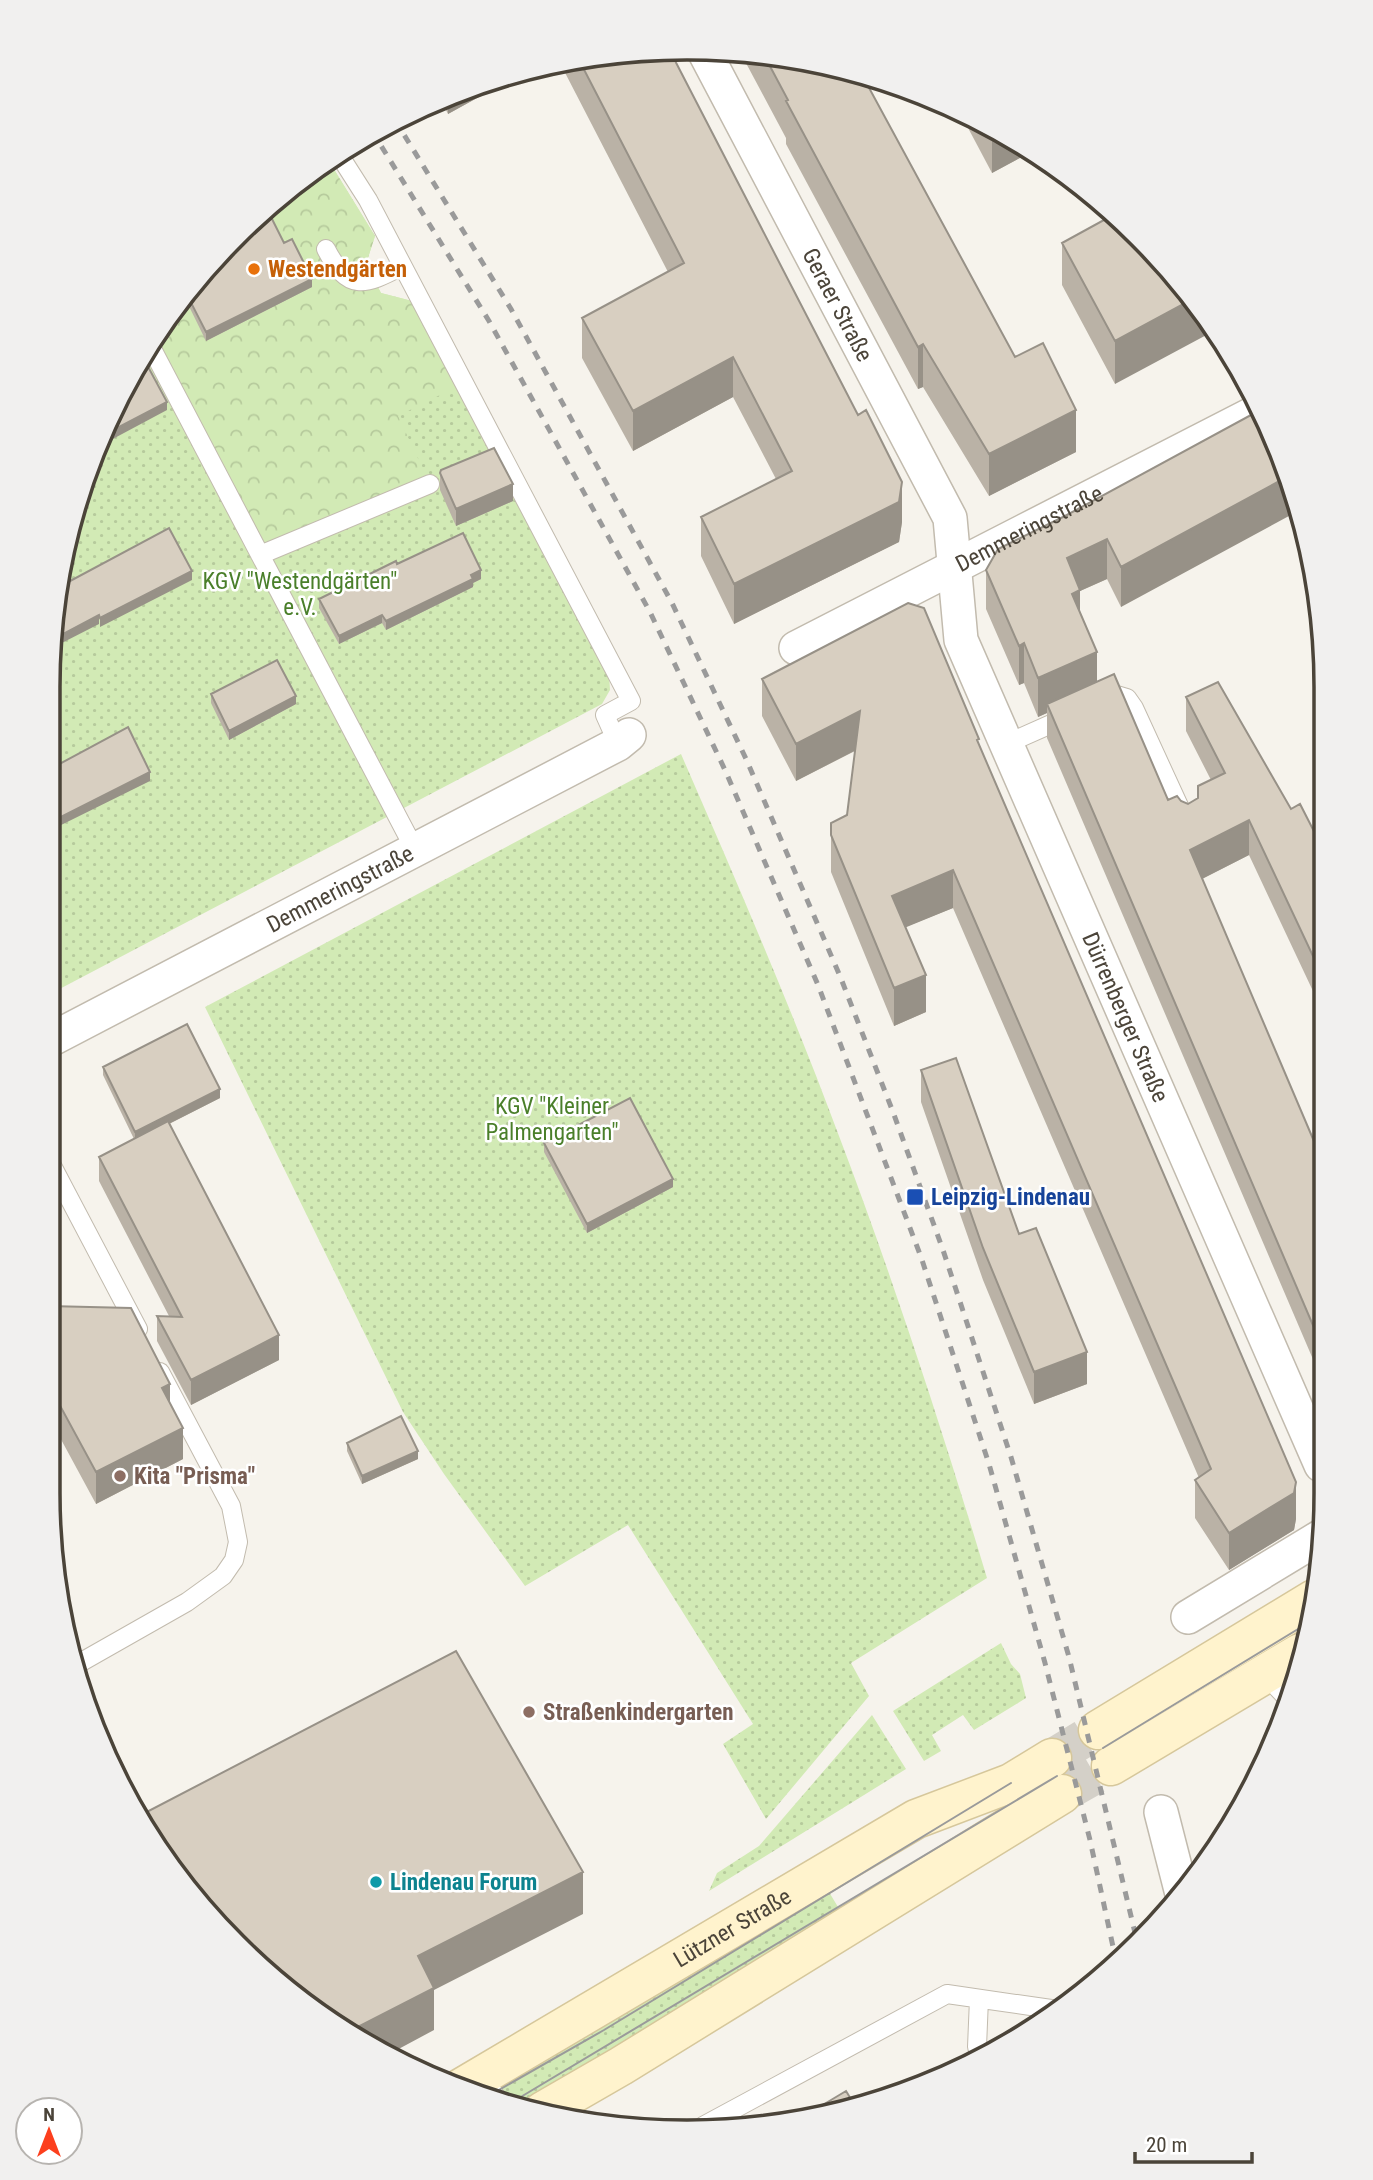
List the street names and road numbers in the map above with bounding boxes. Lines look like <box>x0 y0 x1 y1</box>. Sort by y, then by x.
street label: Geraer Straße <box>796 244 878 366</box>
street label: Demmeringstraße <box>951 480 1108 578</box>
street label: Demmeringstraße <box>262 840 418 939</box>
street label: Dürrenberger Straße <box>1076 928 1174 1106</box>
street label: Lützner Straße <box>669 1883 796 1973</box>

